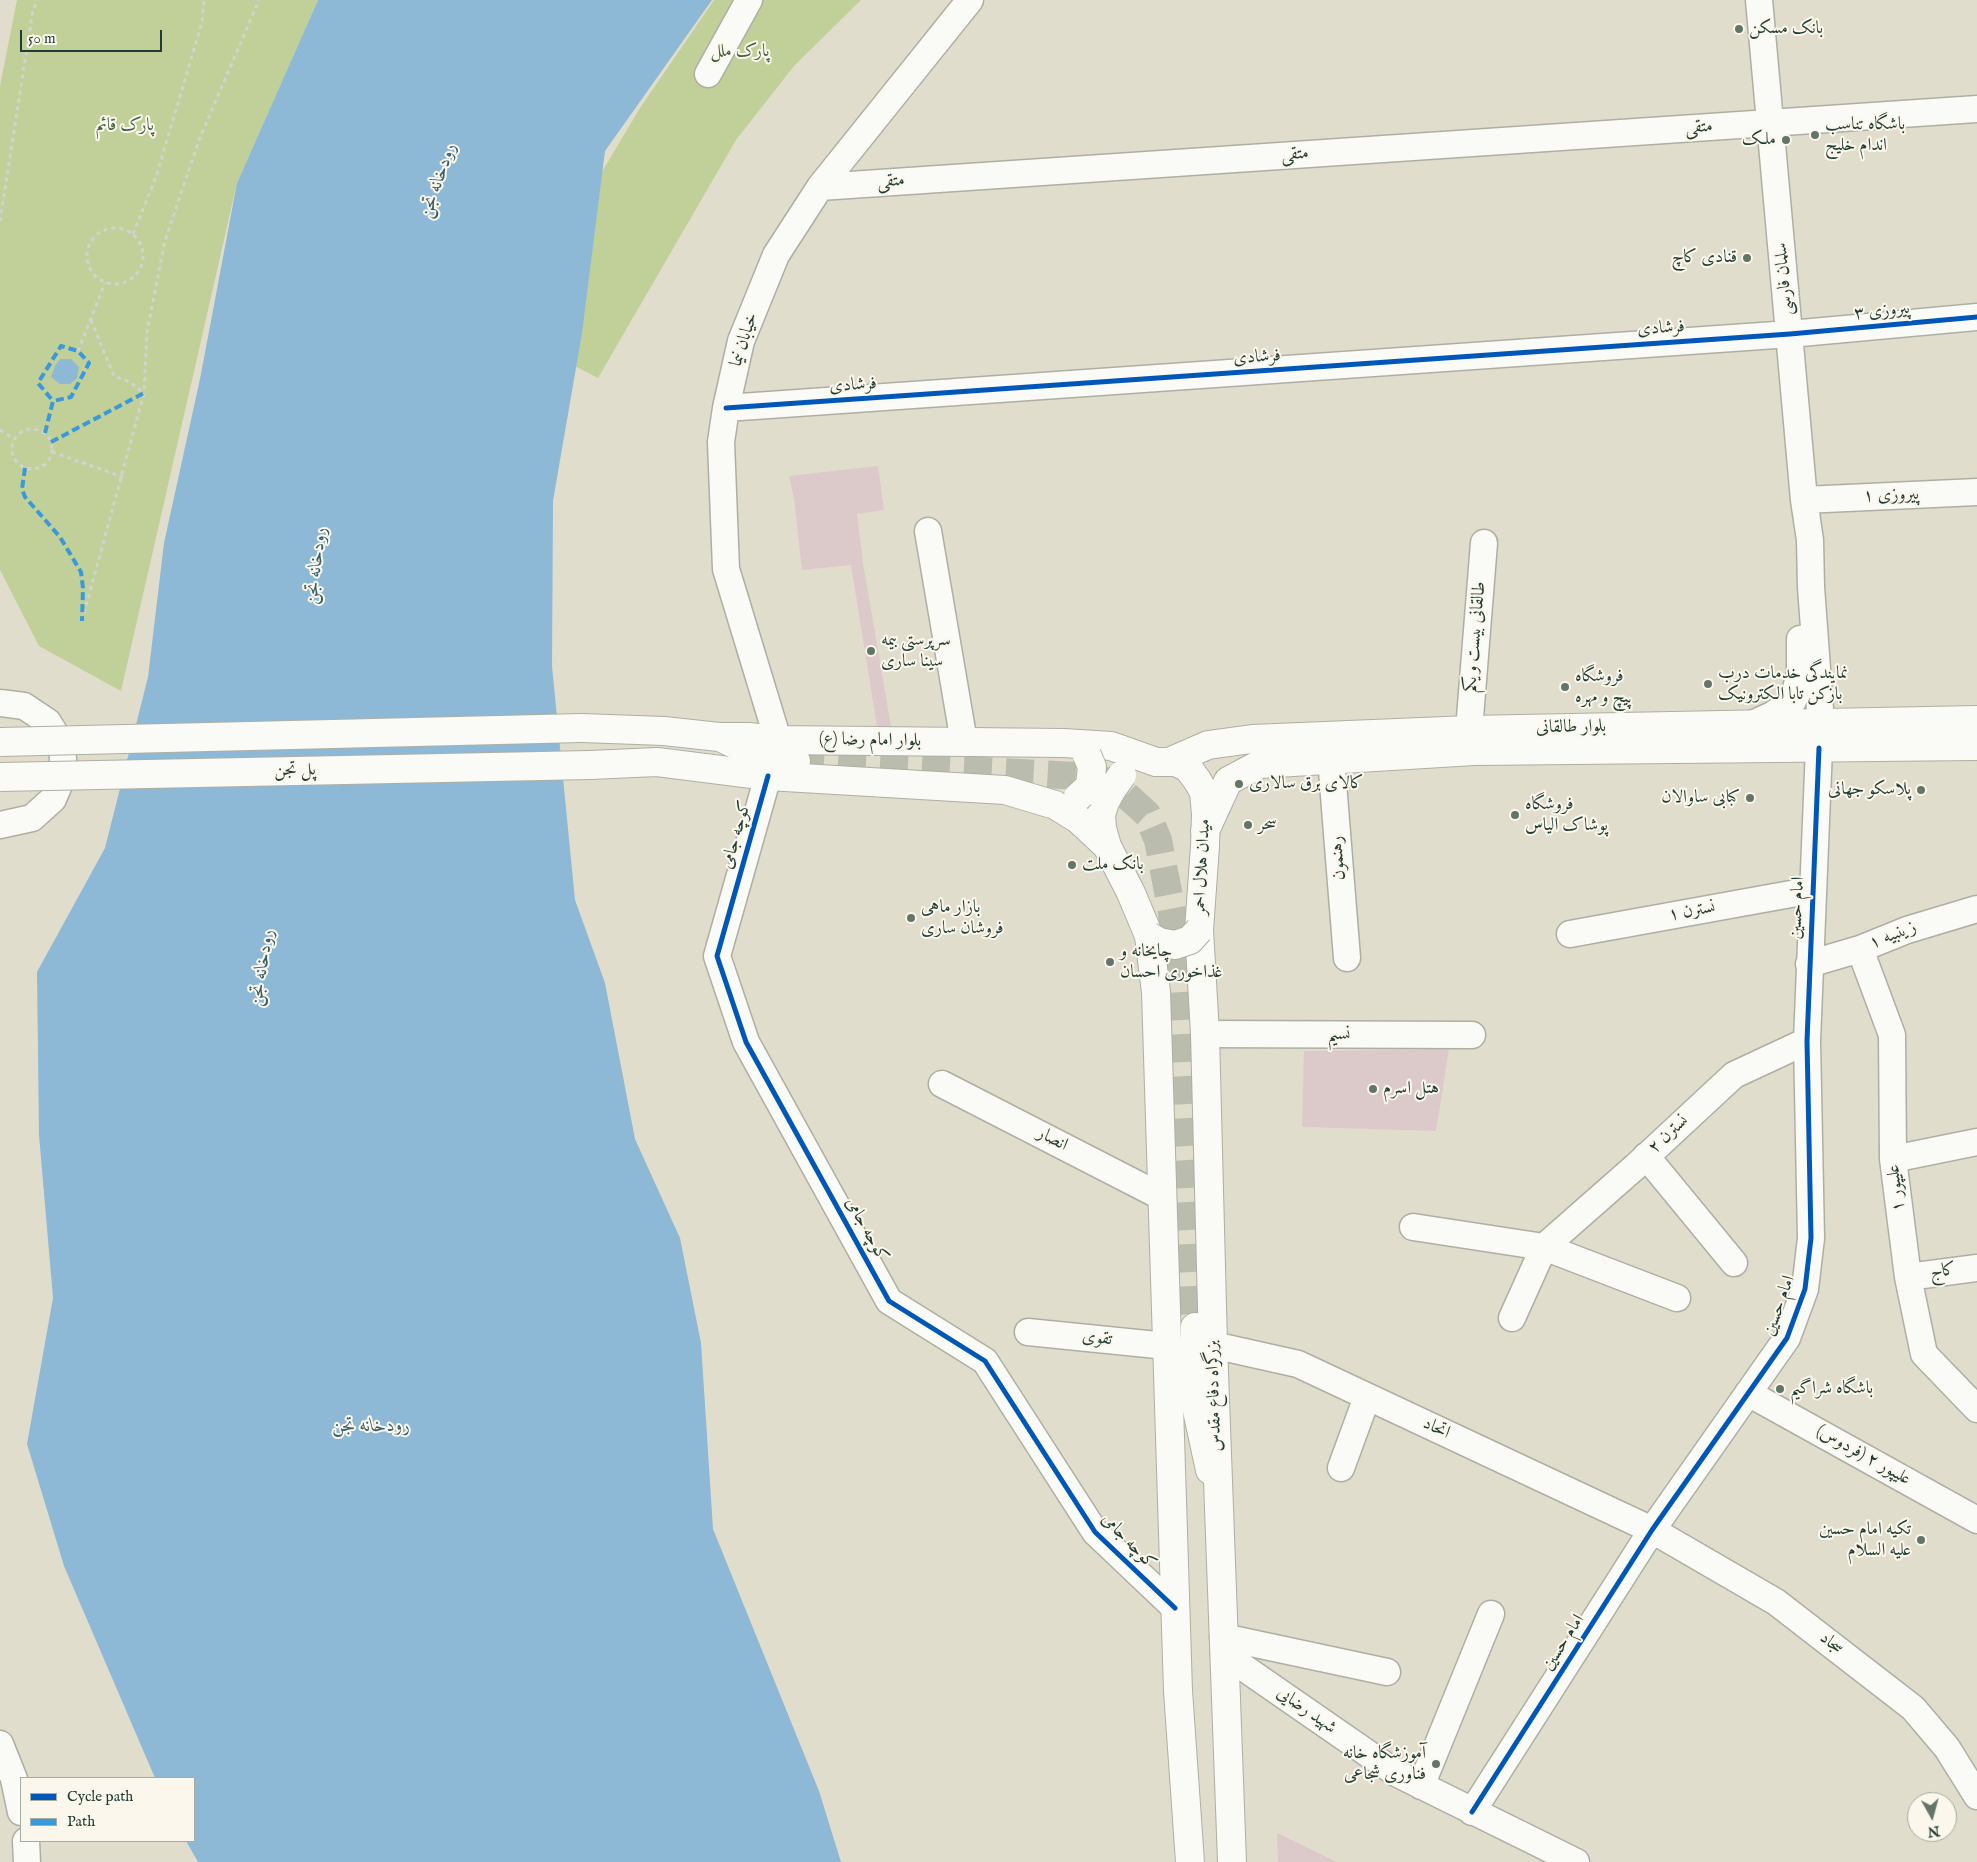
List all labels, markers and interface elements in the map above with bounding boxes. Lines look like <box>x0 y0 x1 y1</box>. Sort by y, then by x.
place label: بانک مسکن <box>1749 18 1823 40</box>
scale bar <box>22 20 165 52</box>
marker: بانک مسکن <box>1733 23 1745 35</box>
text: 50 m <box>28 29 56 48</box>
park label: پارک ملل <box>711 41 769 63</box>
place label: باشگاه تناسب اندام خلیج <box>1825 114 1905 156</box>
park label: پارک قائم <box>96 115 154 137</box>
street label: متقی <box>1684 116 1714 140</box>
place label: ملک <box>1742 129 1776 151</box>
marker: باشگاه تناسب اندام خلیج <box>1809 129 1821 141</box>
marker: ملک <box>1780 134 1792 146</box>
water label: رودخانه تجن <box>415 140 463 222</box>
street label: متقی <box>1280 143 1310 167</box>
street label: متقی <box>876 170 906 194</box>
street label: سلمان فارسی <box>1771 242 1799 316</box>
place label: قنادی کاچ <box>1672 247 1737 269</box>
marker: قنادی کاچ <box>1741 252 1753 264</box>
street label: پیروزی ٣ <box>1853 298 1911 326</box>
street label: خیابان نیما <box>726 310 764 370</box>
street label: فرشادی <box>1636 317 1686 341</box>
street label: فرشادی <box>1232 346 1282 370</box>
street label: فرشادی <box>828 374 878 398</box>
street label: پیروزی ١ <box>1863 484 1919 508</box>
water label: رودخانه تجن <box>301 526 333 606</box>
street label: طالقانی بیست و یکم <box>1460 581 1492 693</box>
place label: سرپرستی بیمه سینا ساری <box>881 630 951 672</box>
marker: سرپرستی بیمه سینا ساری <box>865 645 877 657</box>
place label: نمایندگی خدمات درب بازکن تابا الکترونیک <box>1718 663 1848 706</box>
place label: فروشگاه پیچ و مهره <box>1575 666 1632 709</box>
marker: نمایندگی خدمات درب بازکن تابا الکترونیک <box>1702 678 1714 690</box>
marker: فروشگاه پیچ و مهره <box>1559 681 1571 693</box>
street label: بلوار طالقانی <box>1536 717 1606 739</box>
street label: بلوار امام رضا (ع) <box>819 729 921 753</box>
street label: پل تجن <box>274 760 316 782</box>
place label: کالای برق سالاری <box>1249 773 1364 795</box>
marker: کالای برق سالاری <box>1233 778 1245 790</box>
place label: پلاسکو جهانی <box>1828 779 1911 801</box>
marker: پلاسکو جهانی <box>1915 784 1927 796</box>
place label: کبابی ساوالان <box>1661 787 1740 809</box>
marker: کبابی ساوالان <box>1744 792 1756 804</box>
place label: فروشگاه پوشاک الیاس <box>1525 794 1608 836</box>
street label: کوچه جامی <box>717 798 757 872</box>
marker: فروشگاه پوشاک الیاس <box>1509 809 1521 821</box>
place label: سحر <box>1258 814 1277 836</box>
street label: میدان هلال احمر <box>1190 818 1216 916</box>
marker: سحر <box>1242 819 1254 831</box>
street label: رهنمون <box>1327 835 1351 881</box>
place label: بانک ملت <box>1082 854 1144 876</box>
marker: بانک ملت <box>1066 859 1078 871</box>
street label: امام حسین <box>1786 876 1810 940</box>
place label: بازار ماهی فروشان ساری <box>921 897 1004 940</box>
street label: نسترن ۱ <box>1667 897 1717 927</box>
marker: بازار ماهی فروشان ساری <box>905 912 917 924</box>
street label: زینبیه ۱ <box>1866 917 1920 955</box>
water label: رودخانه تجن <box>246 928 280 1008</box>
place label: چایخانه و غذاخوری احسان <box>1120 941 1223 984</box>
marker: چایخانه و غذاخوری احسان <box>1104 956 1116 968</box>
street label: نسیم <box>1328 1024 1350 1046</box>
place label: هتل اسرم <box>1383 1078 1439 1100</box>
marker: هتل اسرم <box>1367 1083 1379 1095</box>
street label: نسترن ۲ <box>1644 1111 1694 1159</box>
street label: انصار <box>1033 1123 1071 1157</box>
street label: علیپور ۱ <box>1883 1163 1911 1213</box>
street label: کوچه جامی <box>840 1194 892 1266</box>
street label: کاج <box>1929 1260 1957 1284</box>
street label: امام حسین <box>1759 1273 1801 1339</box>
street label: تقوی <box>1081 1327 1113 1351</box>
street label: بزرگراه دفاع مقدس <box>1202 1340 1228 1452</box>
place label: باشگاه شراگیم <box>1790 1378 1873 1400</box>
marker: باشگاه شراگیم <box>1774 1383 1786 1395</box>
street label: اتحاد <box>1419 1413 1453 1445</box>
water label: رودخانه تجن <box>332 1416 410 1438</box>
street label: علیپور ۲ (فردوس) <box>1812 1421 1914 1491</box>
street label: کوچه جامی <box>1096 1509 1160 1575</box>
place label: تکیه امام حسین علیه السلام <box>1819 1519 1911 1562</box>
marker: تکیه امام حسین علیه السلام <box>1915 1534 1927 1546</box>
street label: امام حسین <box>1538 1611 1590 1675</box>
street label: سجاد <box>1815 1628 1847 1660</box>
street label: شهید رضایی <box>1272 1683 1340 1739</box>
place label: آموزشگاه خانه فناوری شجاعی <box>1343 1743 1426 1786</box>
marker: آموزشگاه خانه فناوری شجاعی <box>1430 1758 1442 1770</box>
legend <box>20 1777 195 1842</box>
text: Cycle path <box>67 1787 133 1806</box>
north arrow <box>1907 1792 1957 1842</box>
text: Path <box>67 1812 95 1831</box>
text: N <box>1927 1821 1941 1841</box>

